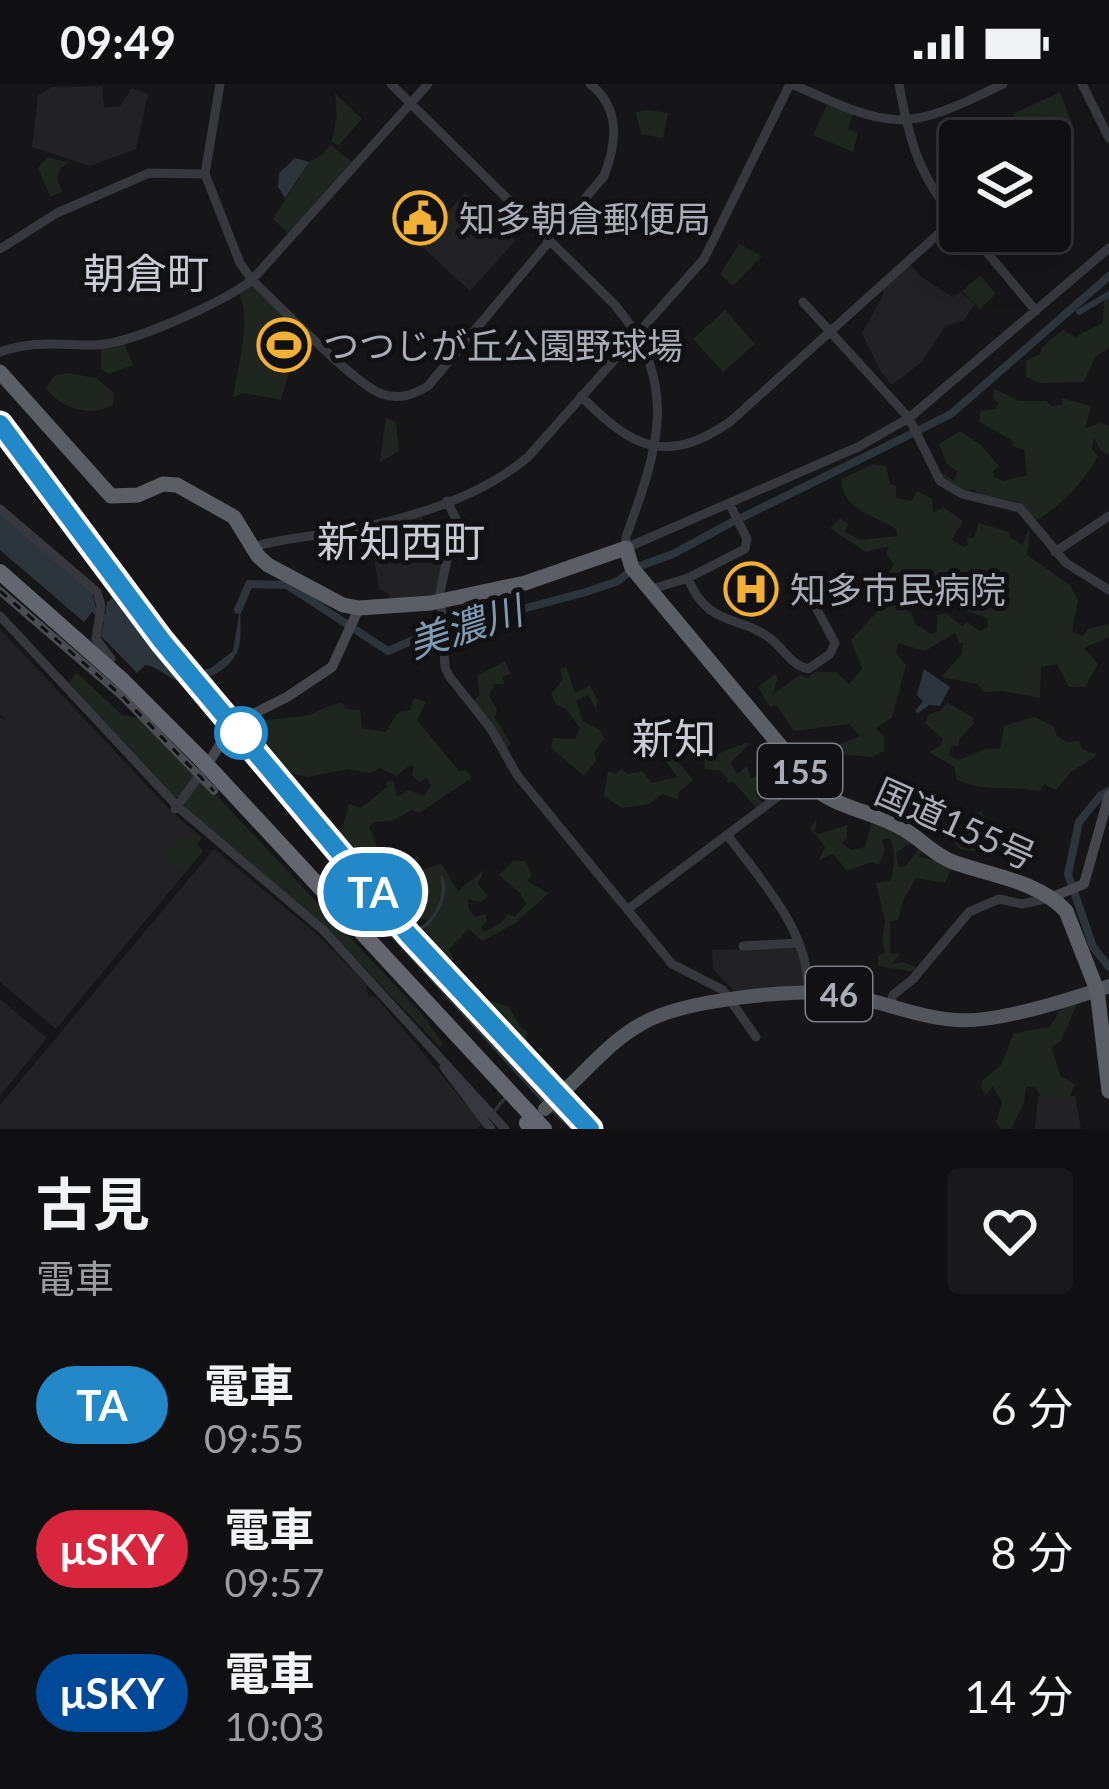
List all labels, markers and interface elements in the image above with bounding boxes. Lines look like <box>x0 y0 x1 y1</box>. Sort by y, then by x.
text: 09:49 <box>60 15 176 69</box>
map controls <box>939 120 1071 252</box>
button: layers <box>939 120 1071 252</box>
public building icon: 知多朝倉郵便局 <box>392 190 448 246</box>
place label: 知多朝倉郵便局 <box>459 196 711 240</box>
district label: 朝倉町 <box>83 248 209 298</box>
sports icon: つつじが丘公園野球場 <box>256 317 312 373</box>
place label: つつじが丘公園野球場 <box>323 323 683 367</box>
district label: 新知西町 <box>317 516 485 566</box>
hospital icon: 知多市民病院 <box>723 561 779 617</box>
place label: 知多市民病院 <box>790 567 1006 611</box>
water label: 美濃川 <box>402 585 532 666</box>
unlabelled marker <box>216 708 266 758</box>
district label: 新知 <box>632 713 716 763</box>
road number: 155 <box>758 744 842 798</box>
street label: 国道155号 <box>869 768 1043 878</box>
line badge: TA <box>319 853 427 931</box>
text: TA <box>347 867 399 917</box>
road number: 46 <box>806 967 872 1021</box>
button: heart <box>947 1168 1073 1294</box>
text: 古見 <box>36 1169 150 1237</box>
text: 電車 <box>36 1255 114 1301</box>
text: 電車 <box>204 1358 294 1412</box>
text: TA <box>76 1380 128 1430</box>
text: 6 分 <box>990 1381 1073 1435</box>
text: 09:55 <box>204 1415 304 1461</box>
text: 電車 <box>224 1502 314 1556</box>
text: μSKY <box>60 1524 164 1574</box>
text: 8 分 <box>990 1525 1073 1579</box>
text: 09:57 <box>224 1559 325 1605</box>
text: 電車 <box>224 1646 314 1700</box>
text: μSKY <box>60 1668 164 1718</box>
text: 14 分 <box>964 1669 1073 1723</box>
text: 10:03 <box>224 1703 325 1749</box>

